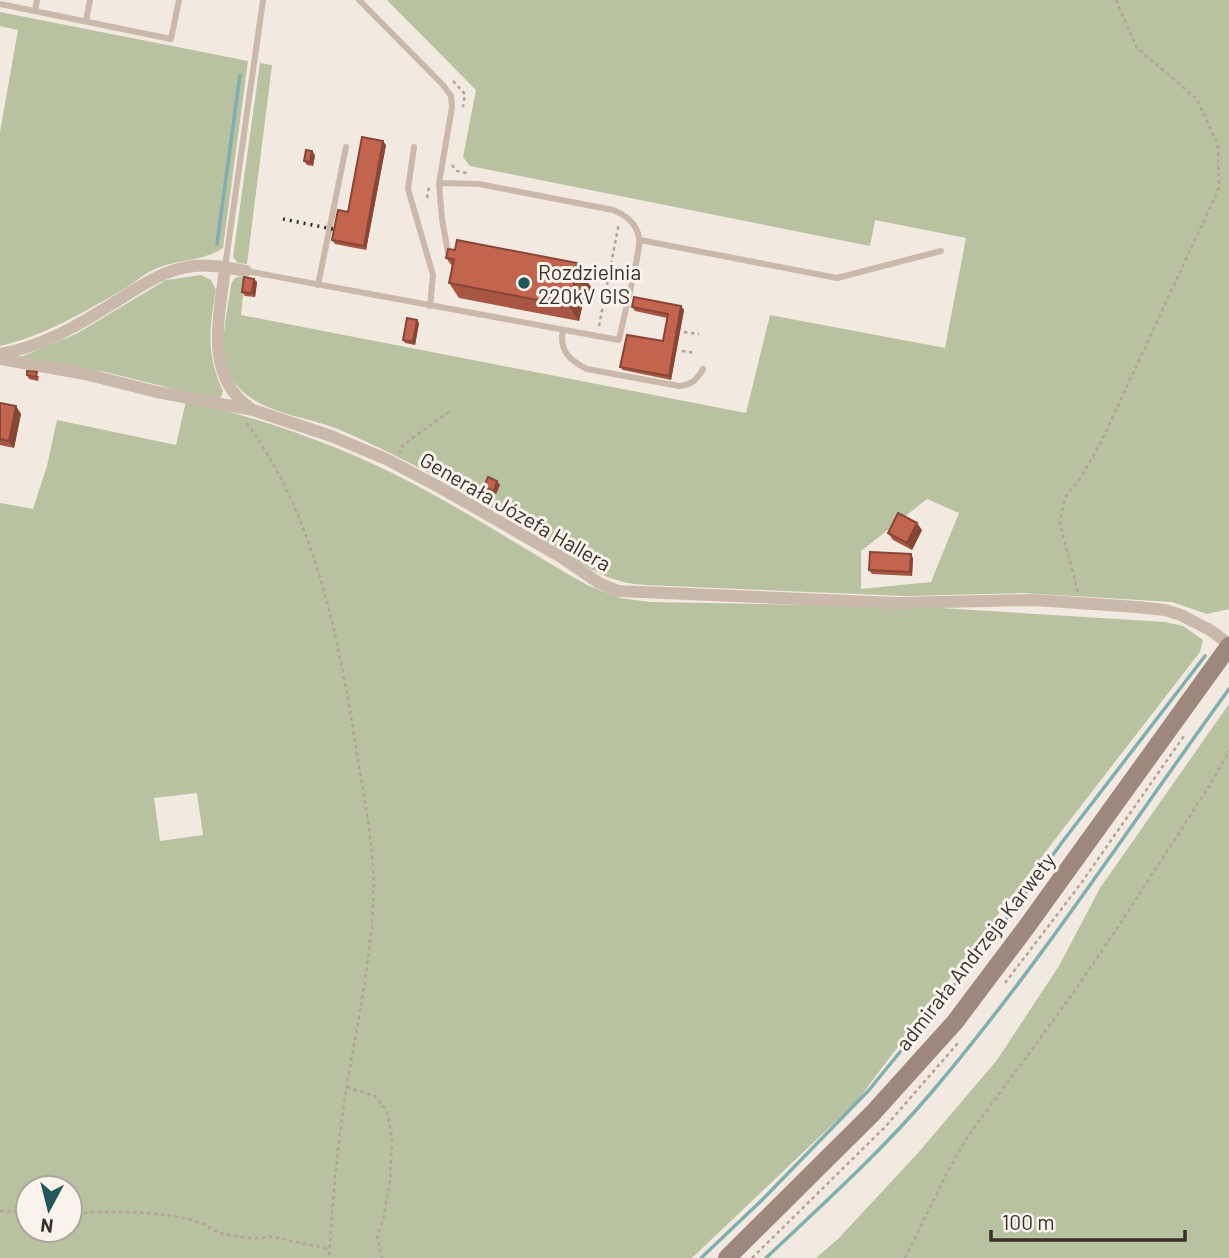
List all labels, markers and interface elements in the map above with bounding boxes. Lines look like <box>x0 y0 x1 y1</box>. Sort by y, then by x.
place label: Rozdzielnia 220kV GIS <box>538 259 641 308</box>
marker: Rozdzielnia 220kV GIS <box>516 275 532 291</box>
street label: Generała Józefa Hallera <box>416 446 616 576</box>
street label: admirała Andrzeja Karwety <box>890 847 1060 1055</box>
north arrow <box>14 1174 84 1244</box>
scale bar <box>991 1198 1185 1242</box>
text: 100 m <box>1002 1209 1055 1234</box>
text: N <box>39 1214 55 1239</box>

